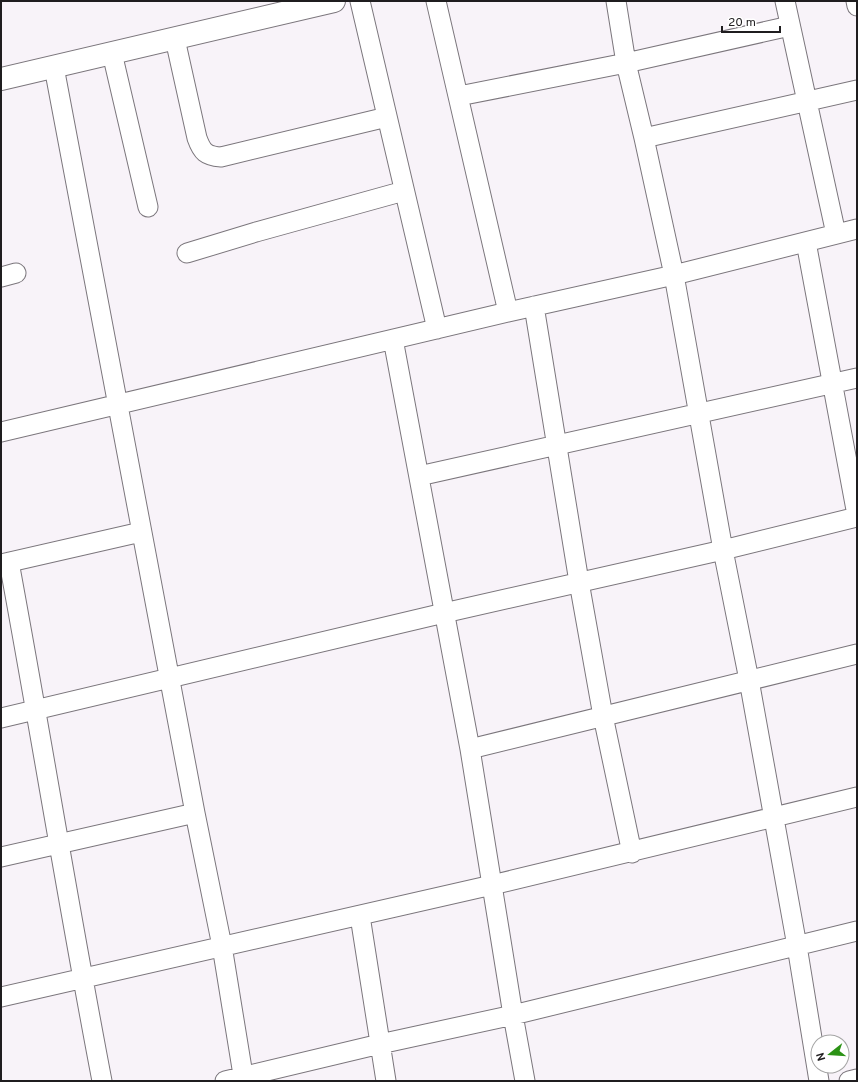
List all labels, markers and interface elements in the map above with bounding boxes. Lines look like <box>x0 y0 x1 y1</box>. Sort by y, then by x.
scale bar <box>722 8 780 34</box>
text: 20 m <box>728 15 756 31</box>
north arrow <box>810 1034 850 1074</box>
text: N <box>814 1051 829 1062</box>

